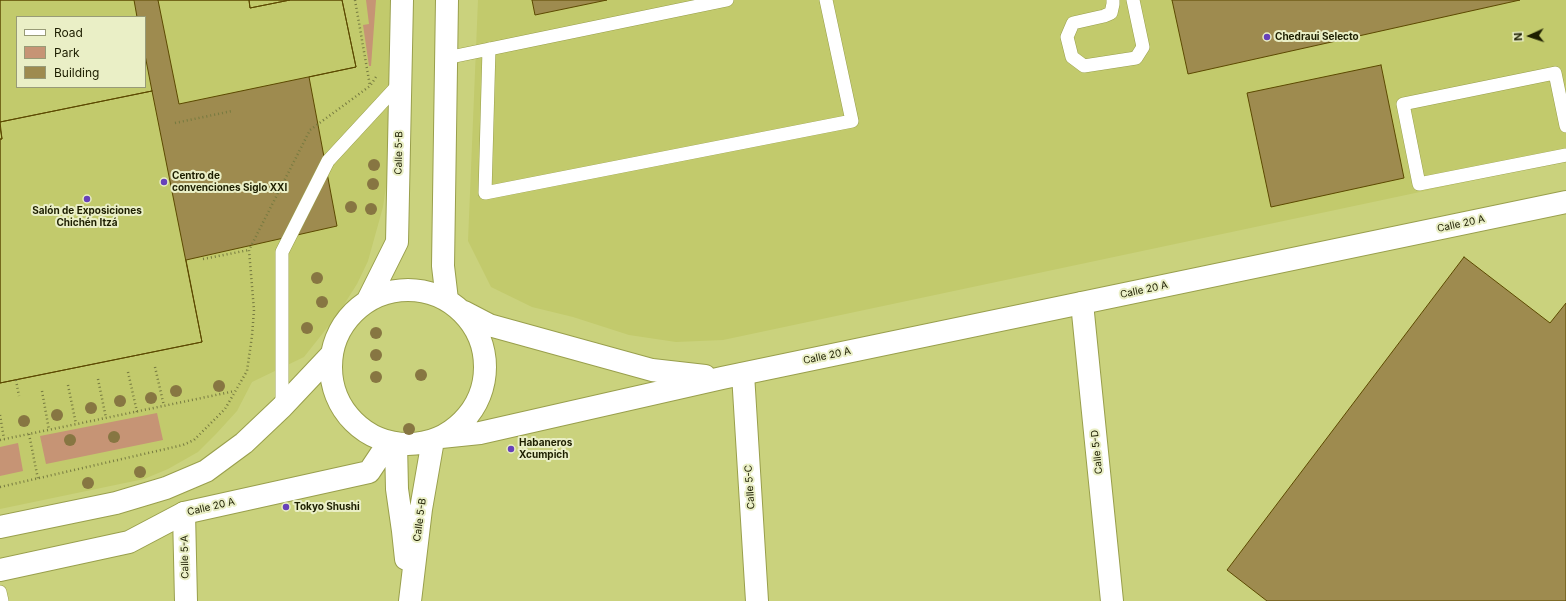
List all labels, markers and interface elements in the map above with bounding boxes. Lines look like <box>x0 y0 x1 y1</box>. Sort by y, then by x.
legend <box>16 16 146 88</box>
north arrow <box>1510 16 1550 56</box>
text: Road <box>54 25 83 40</box>
place label: Chedraui Selecto <box>1275 31 1359 43</box>
marker: Chedraui Selecto <box>1262 32 1272 42</box>
text: N <box>1511 32 1525 41</box>
text: Park <box>54 45 80 60</box>
text: Building <box>54 65 99 80</box>
street label: Calle 5-B <box>393 131 405 175</box>
place label: Centro de convenciones Siglo XXI <box>172 170 287 194</box>
marker: Centro de convenciones Siglo XXI <box>159 177 169 187</box>
marker: Salón de Exposiciones Chichén Itzá <box>82 194 92 204</box>
place label: Salón de Exposiciones Chichén Itzá <box>32 205 142 228</box>
street label: Calle 20 A <box>1436 213 1486 235</box>
street label: Calle 20 A <box>1119 279 1169 301</box>
street label: Calle 20 A <box>802 345 852 367</box>
street label: Calle 5-D <box>1089 429 1105 475</box>
place label: Habaneros Xcumpich <box>519 437 572 460</box>
marker: Habaneros Xcumpich <box>506 444 516 454</box>
street label: Calle 5-C <box>742 464 758 510</box>
street label: Calle 20 A <box>186 496 236 518</box>
street label: Calle 5-B <box>411 498 429 542</box>
place label: Tokyo Shushi <box>294 501 360 513</box>
marker: Tokyo Shushi <box>281 502 291 512</box>
street label: Calle 5-A <box>179 535 191 579</box>

